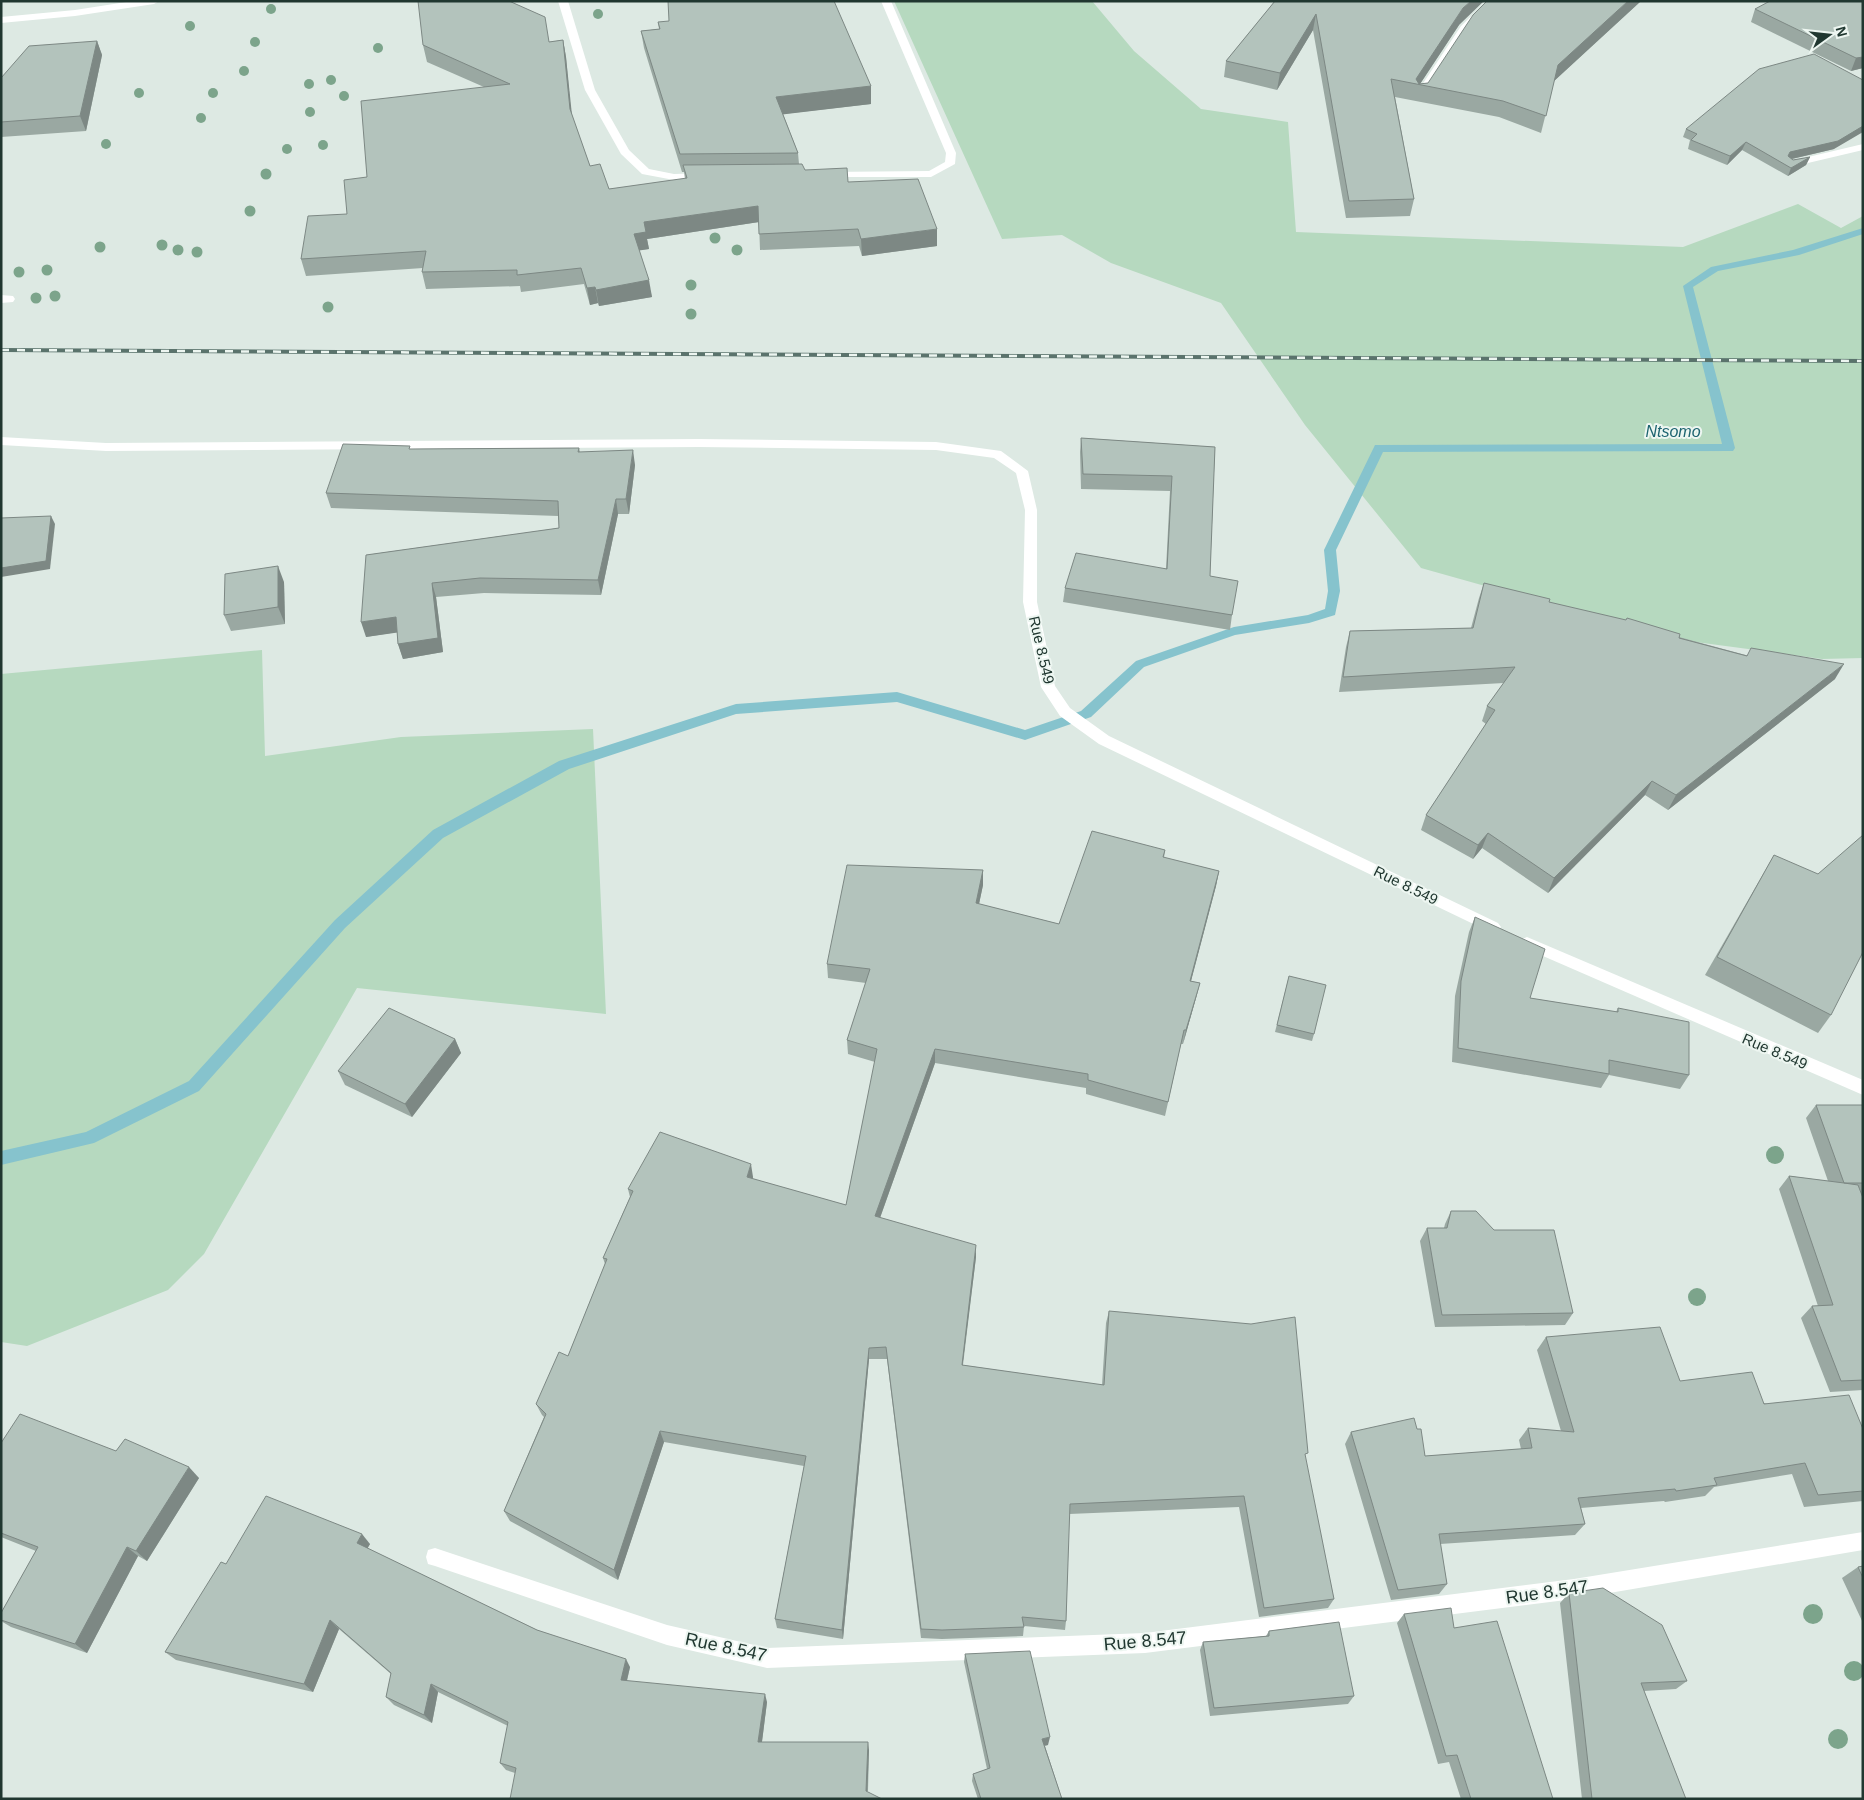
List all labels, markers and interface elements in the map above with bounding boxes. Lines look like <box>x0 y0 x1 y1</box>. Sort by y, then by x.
north arrow <box>1804 10 1854 60</box>
text: N <box>1833 25 1851 39</box>
water label: Ntsomo <box>1645 423 1701 440</box>
street label: Rue 8.549 <box>1026 614 1058 686</box>
street label: Rue 8.549 <box>1371 862 1441 908</box>
street label: Rue 8.549 <box>1740 1030 1810 1072</box>
street label: Rue 8.547 <box>1504 1576 1590 1608</box>
street label: Rue 8.547 <box>1103 1627 1187 1655</box>
street label: Rue 8.547 <box>683 1629 769 1665</box>

